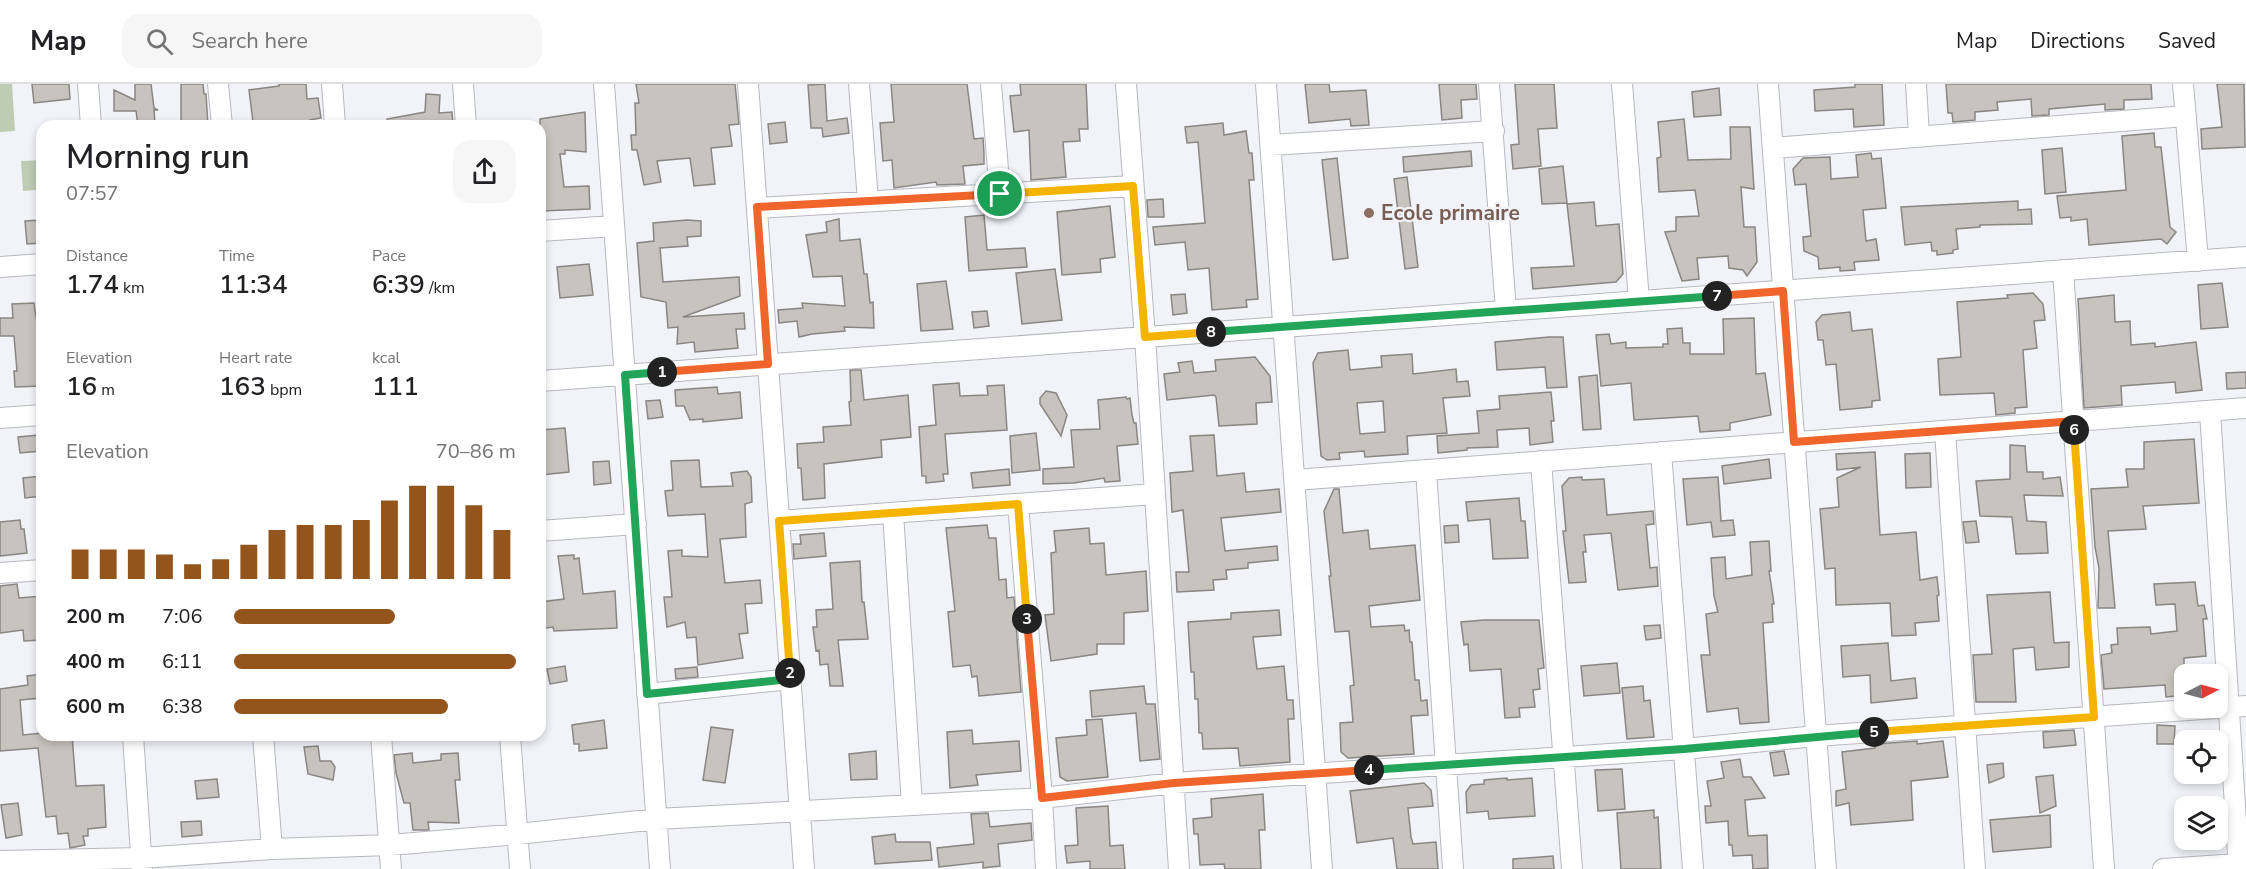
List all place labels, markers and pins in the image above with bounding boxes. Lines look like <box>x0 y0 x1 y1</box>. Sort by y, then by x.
pin <box>974 168 1025 219</box>
place label: Ecole primaire <box>1381 199 1520 227</box>
marker: Ecole primaire <box>1362 206 1376 220</box>
pin: 7 <box>1702 281 1732 311</box>
pin: 8 <box>1196 317 1226 347</box>
pin: 1 <box>647 357 677 387</box>
pin: 6 <box>2059 415 2089 445</box>
pin: 3 <box>1012 604 1042 634</box>
pin: 2 <box>775 658 805 688</box>
pin: 5 <box>1859 717 1889 747</box>
pin: 4 <box>1354 755 1384 785</box>

